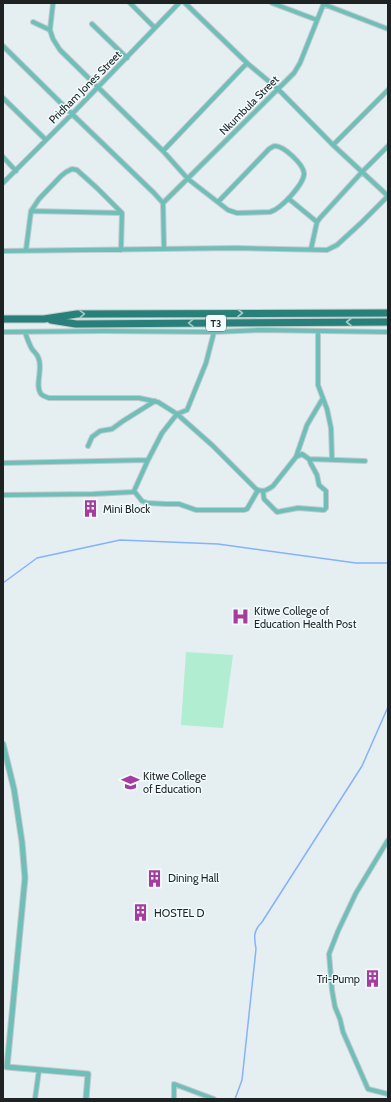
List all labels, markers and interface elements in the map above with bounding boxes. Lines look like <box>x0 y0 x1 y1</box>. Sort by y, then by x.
street label: Pridham Jones Street <box>46 47 125 126</box>
street label: Nkumbula Street <box>216 72 282 138</box>
one-way arrow <box>237 309 243 317</box>
one-way arrow <box>79 310 85 318</box>
road number: T3 <box>206 315 226 331</box>
one-way arrow <box>346 318 352 326</box>
one-way arrow <box>188 319 194 327</box>
building icon: Mini Block <box>80 499 100 519</box>
place label: Mini Block <box>103 502 150 516</box>
place label: Kitwe College of Education Health Post <box>254 604 357 631</box>
hospital icon: Kitwe College of Education Health Post <box>231 607 251 627</box>
place label: Kitwe College of Education <box>143 769 206 796</box>
school or university icon: Kitwe College of Education <box>120 772 140 792</box>
building icon: Dining Hall <box>145 868 165 888</box>
place label: Dining Hall <box>168 871 219 885</box>
building icon: HOSTEL D <box>131 903 151 923</box>
place label: HOSTEL D <box>154 906 205 920</box>
building icon: Tri-Pump <box>363 969 383 989</box>
place label: Tri-Pump <box>317 972 360 986</box>

